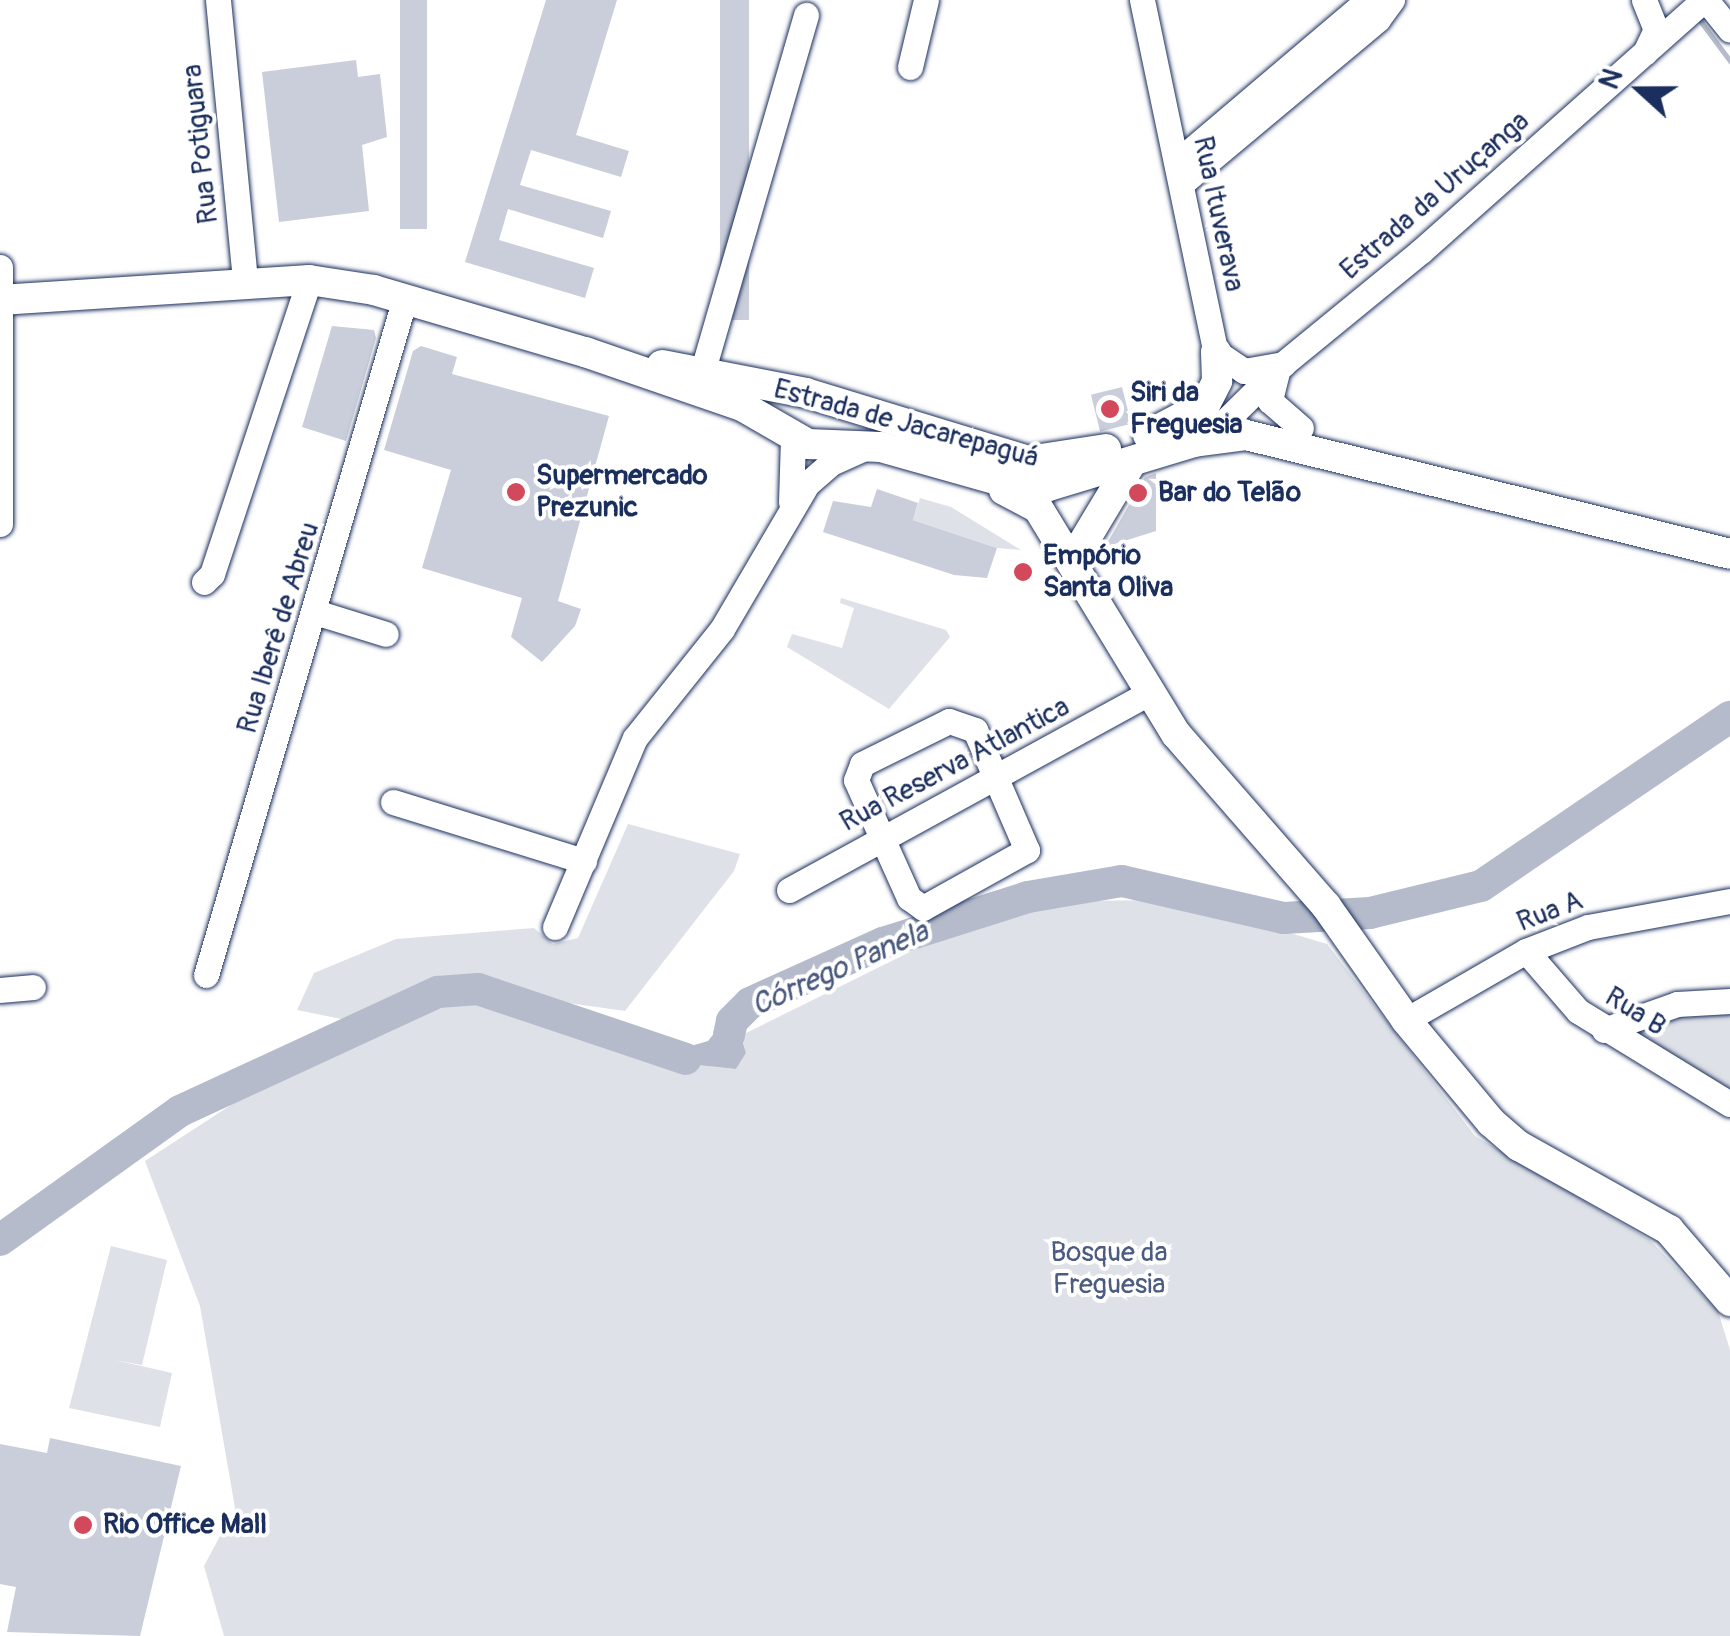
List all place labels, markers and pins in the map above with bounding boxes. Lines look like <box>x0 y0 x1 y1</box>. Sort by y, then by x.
place label: Siri da Freguesia <box>1130 376 1243 442</box>
marker: Siri da Freguesia <box>1099 398 1121 420</box>
place label: Supermercado Prezunic <box>536 459 708 525</box>
place label: Bar do Telão <box>1158 476 1301 510</box>
marker: Supermercado Prezunic <box>505 481 527 503</box>
marker: Bar do Telão <box>1127 482 1149 504</box>
place label: Empório Santa Oliva <box>1043 539 1173 605</box>
marker: Empório Santa Oliva <box>1012 561 1034 583</box>
place label: Rio Office Mall <box>103 1508 267 1542</box>
marker: Rio Office Mall <box>72 1514 94 1536</box>

